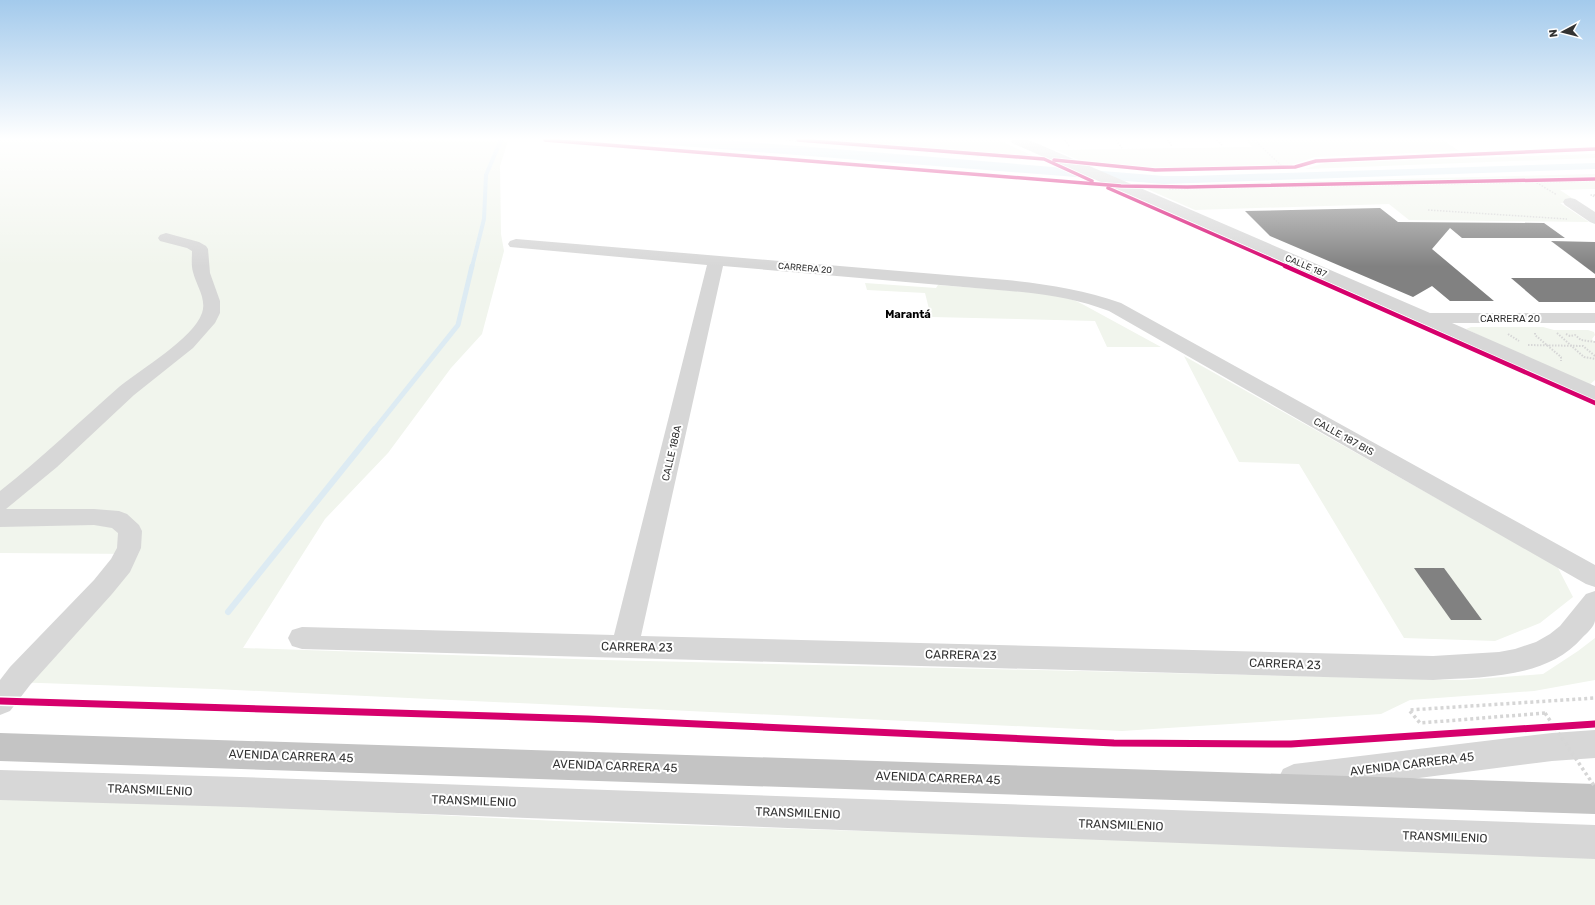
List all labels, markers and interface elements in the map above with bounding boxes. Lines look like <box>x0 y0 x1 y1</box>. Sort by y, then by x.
north arrow <box>1543 12 1583 52</box>
text: N <box>1547 28 1561 38</box>
street label: CALLE 187 <box>1284 253 1329 279</box>
street label: CARRERA 20 <box>778 261 833 275</box>
district label: Marantá <box>885 308 931 321</box>
street label: CARRERA 20 <box>1480 313 1540 325</box>
street label: CALLE 187 BIS <box>1311 415 1376 458</box>
street label: CALLE 188A <box>660 424 684 482</box>
street label: CARRERA 23 <box>601 639 673 655</box>
street label: CARRERA 23 <box>925 647 997 663</box>
street label: CARRERA 23 <box>1249 656 1321 672</box>
street label: AVENIDA CARRERA 45 <box>228 747 354 765</box>
street label: AVENIDA CARRERA 45 <box>1349 749 1475 779</box>
street label: AVENIDA CARRERA 45 <box>552 757 678 775</box>
street label: AVENIDA CARRERA 45 <box>875 769 1001 787</box>
street label: TRANSMILENIO <box>107 782 193 798</box>
street label: TRANSMILENIO <box>431 793 517 809</box>
street label: TRANSMILENIO <box>755 805 841 821</box>
street label: TRANSMILENIO <box>1078 817 1164 833</box>
street label: TRANSMILENIO <box>1402 829 1488 845</box>

